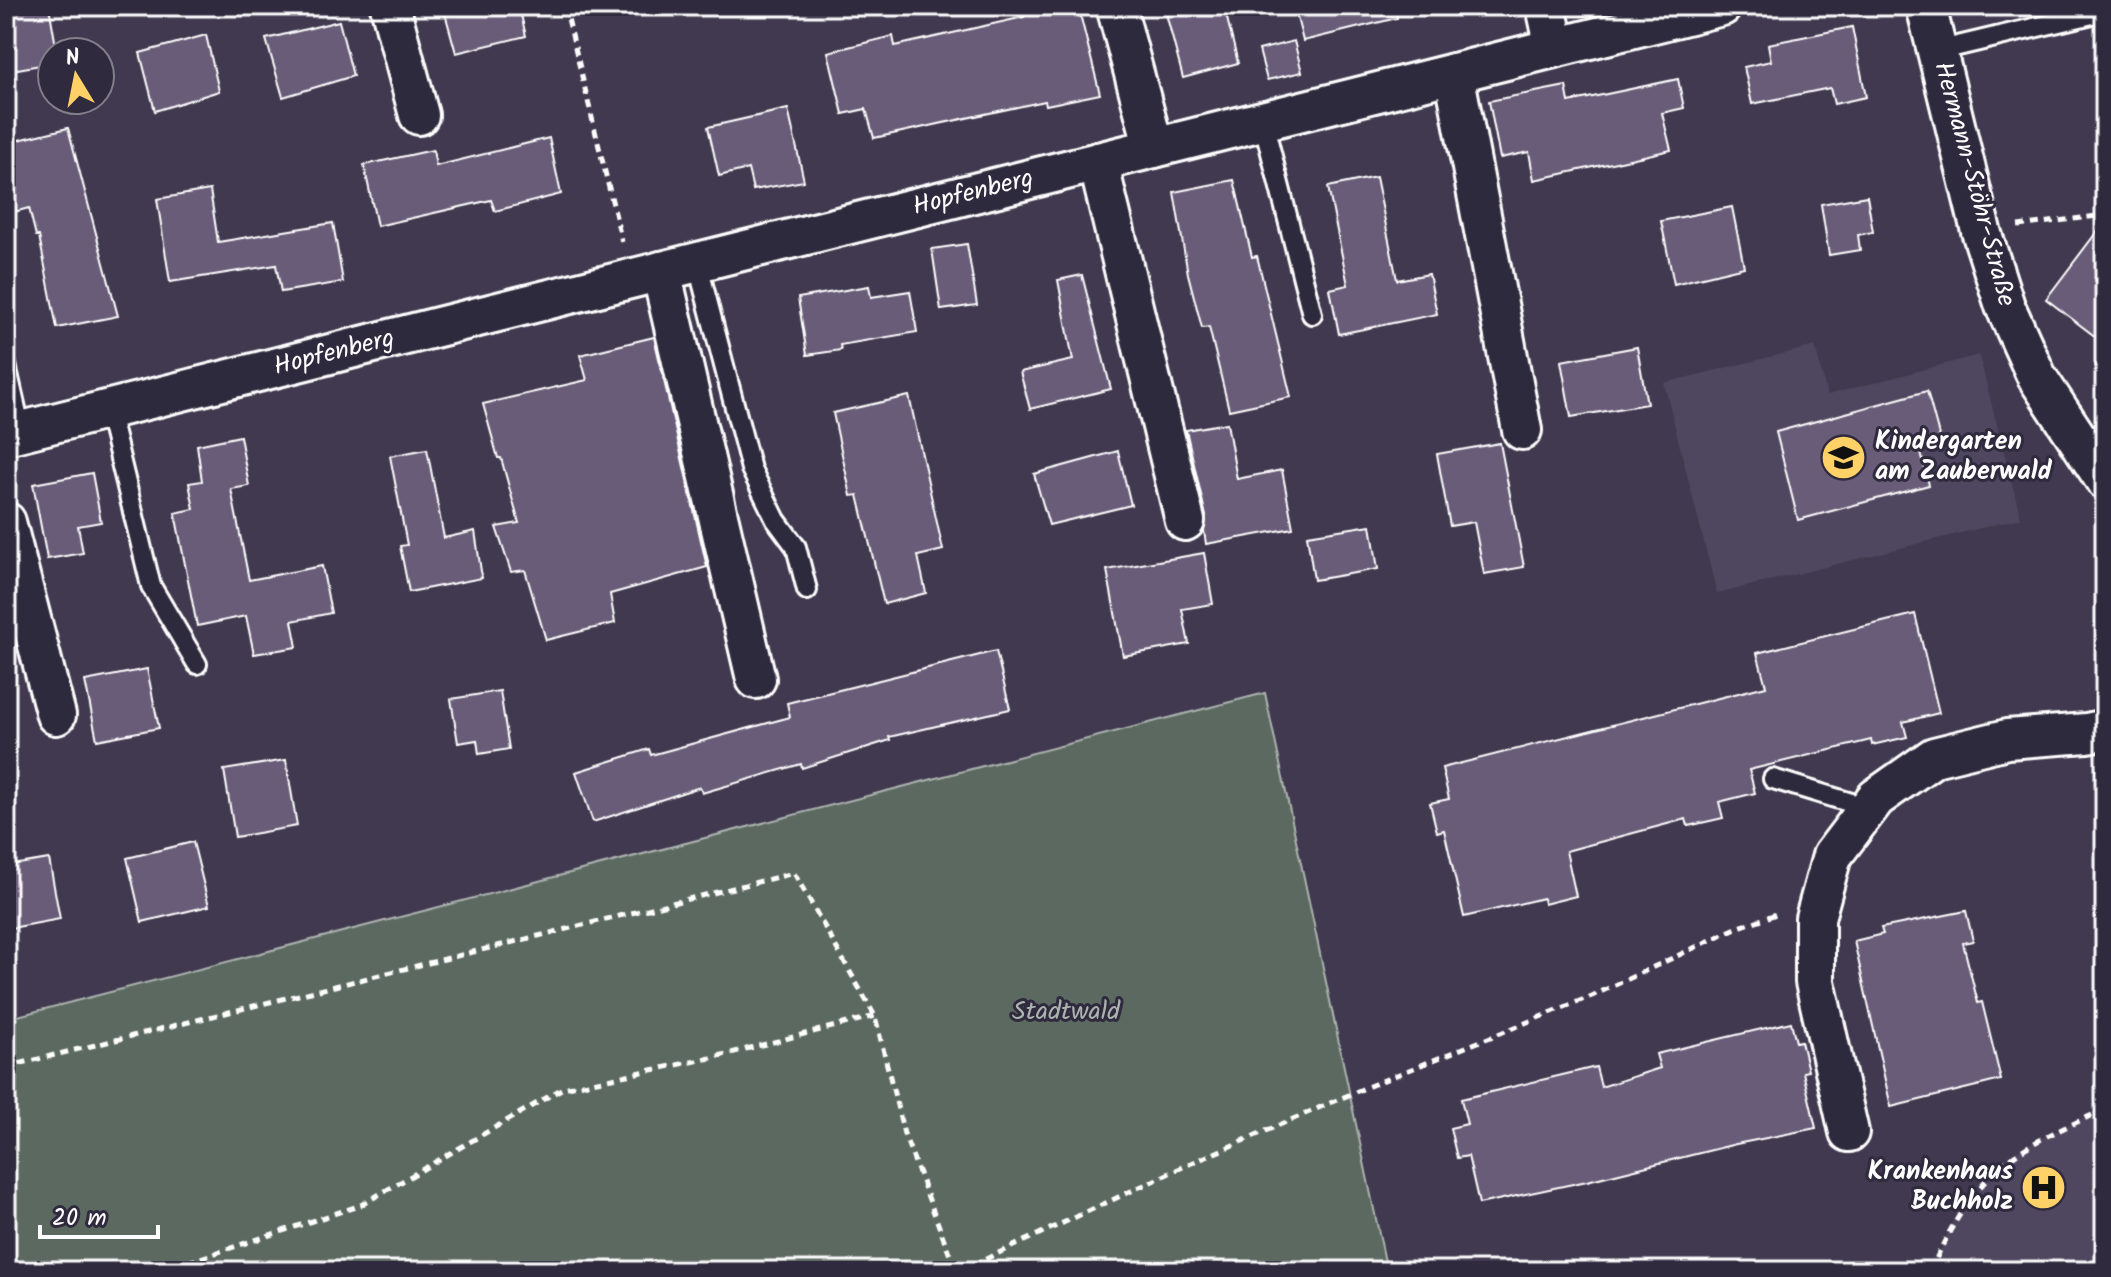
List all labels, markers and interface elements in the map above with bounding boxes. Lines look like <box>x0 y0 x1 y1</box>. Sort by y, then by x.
north arrow <box>36 36 116 116</box>
text: N <box>63 40 83 77</box>
street label: Hermann-Stöhr-Straße <box>1921 57 2027 311</box>
street label: Hopfenberg <box>908 158 1038 228</box>
street label: Hopfenberg <box>269 318 399 388</box>
place label: Kindergarten am Zauberwald <box>1875 421 2053 493</box>
school or university icon: Kindergarten am Zauberwald <box>1820 433 1868 481</box>
park label: Stadtwald <box>1012 991 1121 1033</box>
place label: Krankenhaus Buchholz <box>1868 1151 2013 1223</box>
hospital icon: Krankenhaus Buchholz <box>2020 1163 2068 1211</box>
scale bar <box>40 1189 158 1239</box>
text: 20 m <box>52 1199 107 1238</box>

